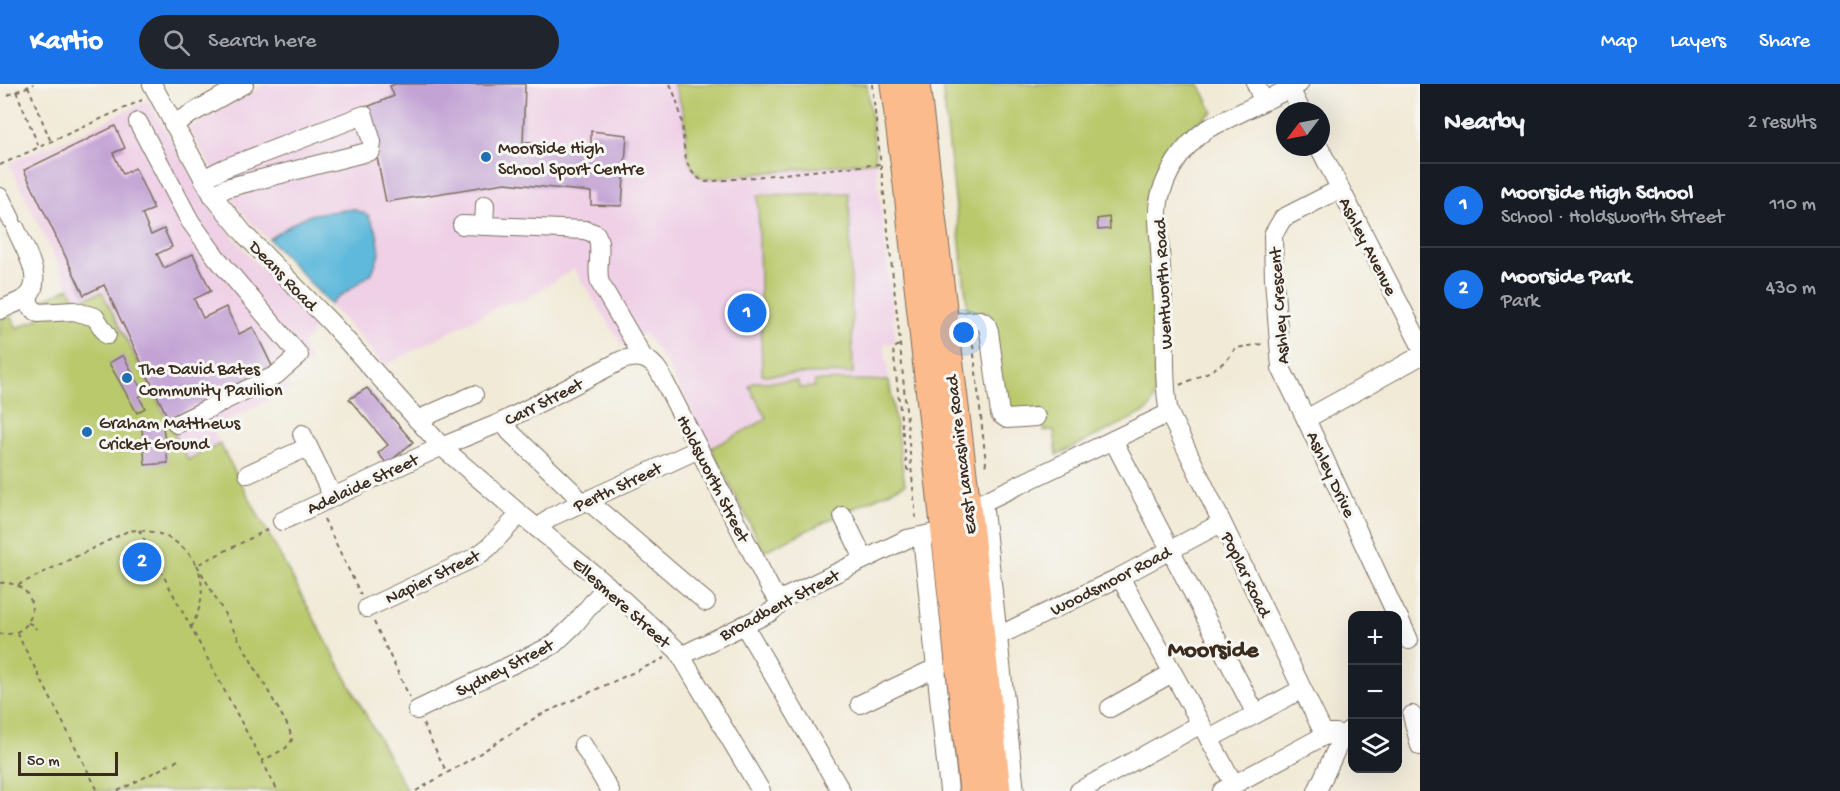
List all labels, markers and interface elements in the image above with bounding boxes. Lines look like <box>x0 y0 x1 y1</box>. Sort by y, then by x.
search box <box>139 15 559 69</box>
text: Kartio <box>30 26 103 59</box>
icon: search <box>160 26 193 59</box>
text: Search here <box>208 29 316 55</box>
text: Map <box>1601 30 1637 55</box>
text: Layers <box>1670 30 1726 55</box>
text: Share <box>1759 30 1810 55</box>
north arrow <box>1276 102 1330 156</box>
text: Nearby <box>1444 108 1525 139</box>
text: 2 results <box>1747 112 1816 135</box>
place label: Moorside High School Sport Centre <box>498 139 645 181</box>
marker: Moorside High School Sport Centre <box>479 150 493 164</box>
text: Moorside High School <box>1501 181 1693 207</box>
text: 1 <box>1459 194 1468 217</box>
text: 110 m <box>1770 194 1816 217</box>
street label: Ashley Avenue <box>1333 195 1401 300</box>
text: School · Holdsworth Street <box>1501 207 1724 230</box>
street label: Wentworth Road <box>1151 217 1178 350</box>
street label: Deans Road <box>243 236 322 317</box>
street label: Ashley Crescent <box>1266 245 1295 365</box>
text: Moorside Park <box>1501 265 1631 291</box>
text: 2 <box>1459 278 1468 301</box>
text: 430 m <box>1766 278 1816 301</box>
pin: 1 <box>728 290 766 336</box>
text: Park <box>1501 291 1539 314</box>
your location <box>949 318 978 347</box>
place label: The David Bates Community Pavilion <box>138 360 283 402</box>
marker: The David Bates Community Pavilion <box>120 371 134 385</box>
street label: East Lancashire Road <box>942 373 983 535</box>
street label: Carr Street <box>502 374 588 432</box>
street label: Holdsworth Street <box>671 412 754 548</box>
place label: Graham Matthews Cricket Ground <box>99 414 242 456</box>
marker: Graham Matthews Cricket Ground <box>80 425 94 439</box>
street label: Ashley Drive <box>1301 429 1359 522</box>
street label: Adelaide Street <box>304 450 424 520</box>
street label: Perth Street <box>570 458 667 518</box>
street label: Poplar Road <box>1215 528 1275 622</box>
pin: 2 <box>122 540 162 584</box>
street label: Woodsmoor Road <box>1047 542 1176 622</box>
street label: Napier Street <box>382 546 485 610</box>
street label: Ellesmere Street <box>567 554 675 655</box>
street label: Broadbent Street <box>716 565 845 647</box>
map controls <box>1348 611 1402 773</box>
button: + <box>1348 611 1402 665</box>
street label: Sydney Street <box>453 635 559 703</box>
district label: Moorside <box>1168 637 1260 666</box>
button: − <box>1348 665 1402 719</box>
button: layers <box>1348 719 1402 773</box>
scale bar <box>18 749 118 776</box>
text: 50 m <box>27 753 60 772</box>

